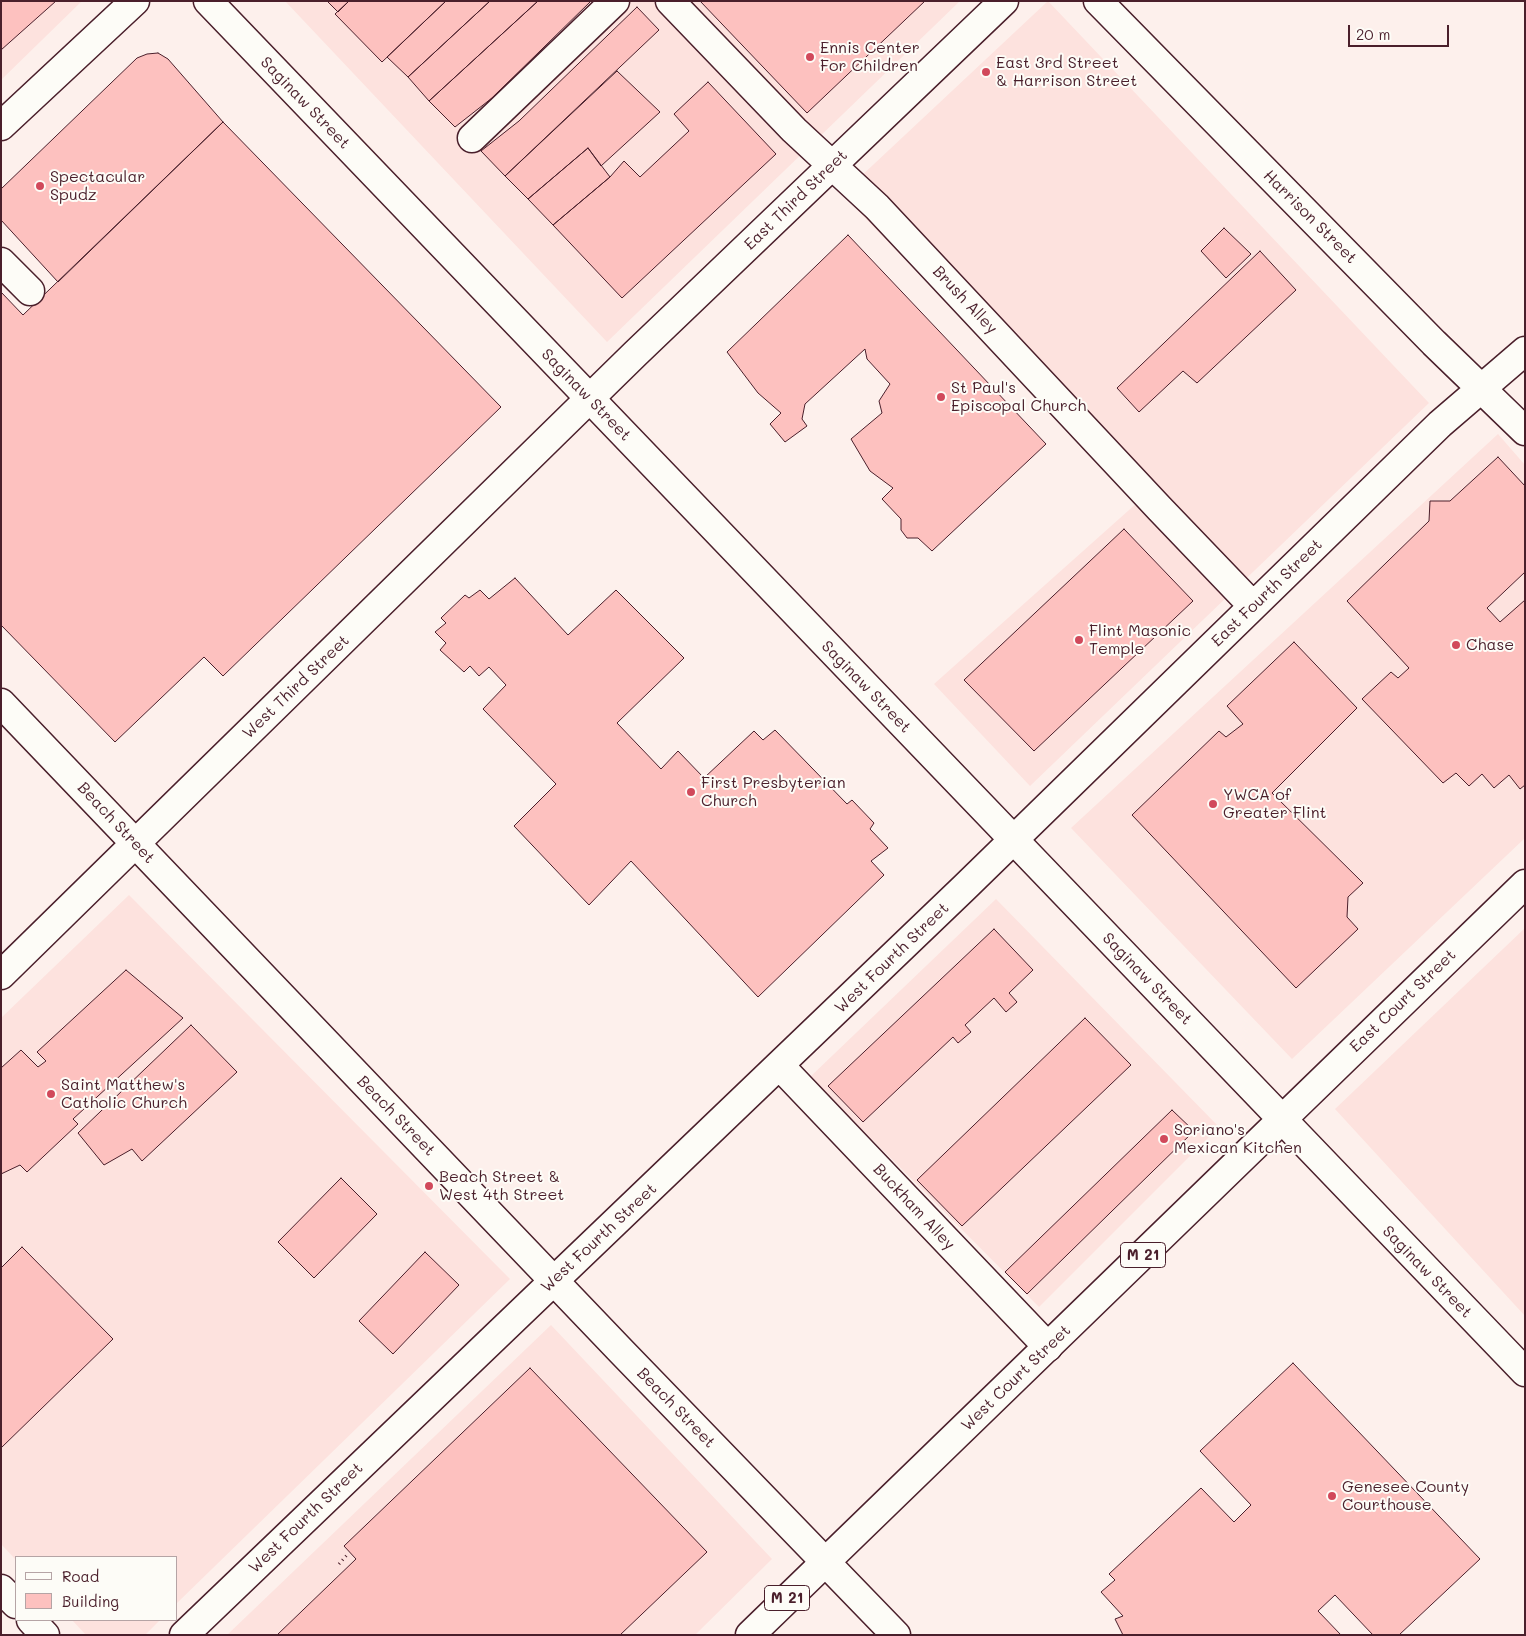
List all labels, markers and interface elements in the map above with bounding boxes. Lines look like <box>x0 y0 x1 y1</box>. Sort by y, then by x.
scale bar <box>1351 15 1452 47</box>
text: 20 m <box>1356 24 1390 44</box>
place label: Ennis Center For Children <box>820 38 920 76</box>
marker: Ennis Center For Children <box>804 51 816 63</box>
street label: Saginaw Street <box>256 53 354 153</box>
place label: East 3rd Street & Harrison Street <box>996 53 1137 91</box>
marker: East 3rd Street & Harrison Street <box>980 66 992 78</box>
street label: East Third Street <box>740 146 852 254</box>
street label: Harrison Street <box>1259 166 1361 268</box>
place label: Spectacular Spudz <box>50 167 145 205</box>
marker: Spectacular Spudz <box>34 180 46 192</box>
street label: Brush Alley <box>929 262 1001 338</box>
street label: Saginaw Street <box>537 345 635 445</box>
place label: St Paul's Episcopal Church <box>951 378 1086 416</box>
marker: St Paul's Episcopal Church <box>935 391 947 403</box>
street label: East Fourth Street <box>1208 535 1326 651</box>
place label: Flint Masonic Temple <box>1089 621 1191 659</box>
street label: West Third Street <box>239 631 353 743</box>
marker: Flint Masonic Temple <box>1073 634 1085 646</box>
place label: Chase <box>1466 635 1514 655</box>
street label: Saginaw Street <box>817 637 915 737</box>
marker: Chase <box>1450 639 1462 651</box>
place label: First Presbyterian Church <box>701 773 846 811</box>
street label: Beach Street <box>73 778 159 868</box>
place label: YWCA of Greater Flint <box>1223 785 1327 823</box>
marker: First Presbyterian Church <box>685 786 697 798</box>
marker: YWCA of Greater Flint <box>1207 798 1219 810</box>
street label: West Fourth Street <box>831 899 953 1017</box>
street label: Saginaw Street <box>1098 929 1196 1029</box>
street label: East Court Street <box>1346 946 1460 1056</box>
street label: Beach Street <box>353 1072 439 1160</box>
place label: Saint Matthew's Catholic Church <box>61 1075 187 1113</box>
marker: Saint Matthew's Catholic Church <box>45 1088 57 1100</box>
place label: Soriano's Mexican Kitchen <box>1174 1120 1302 1158</box>
marker: Soriano's Mexican Kitchen <box>1158 1133 1170 1145</box>
street label: Buckham Alley <box>869 1160 959 1254</box>
place label: Beach Street & West 4th Street <box>439 1167 564 1205</box>
street label: West Fourth Street <box>537 1179 661 1297</box>
marker: Beach Street & West 4th Street <box>423 1180 435 1192</box>
street label: Saginaw Street <box>1378 1222 1476 1322</box>
road number: M 21 <box>1120 1242 1166 1268</box>
street label: West Court Street <box>957 1321 1075 1435</box>
street label: Beach Street <box>633 1364 719 1452</box>
street label: West Fourth Street <box>245 1459 367 1577</box>
place label: Genesee County Courthouse <box>1342 1477 1469 1515</box>
marker: Genesee County Courthouse <box>1326 1490 1338 1502</box>
legend <box>15 1556 178 1621</box>
text: Road <box>62 1566 99 1586</box>
road number: M 21 <box>764 1586 810 1610</box>
text: Building <box>62 1591 119 1611</box>

